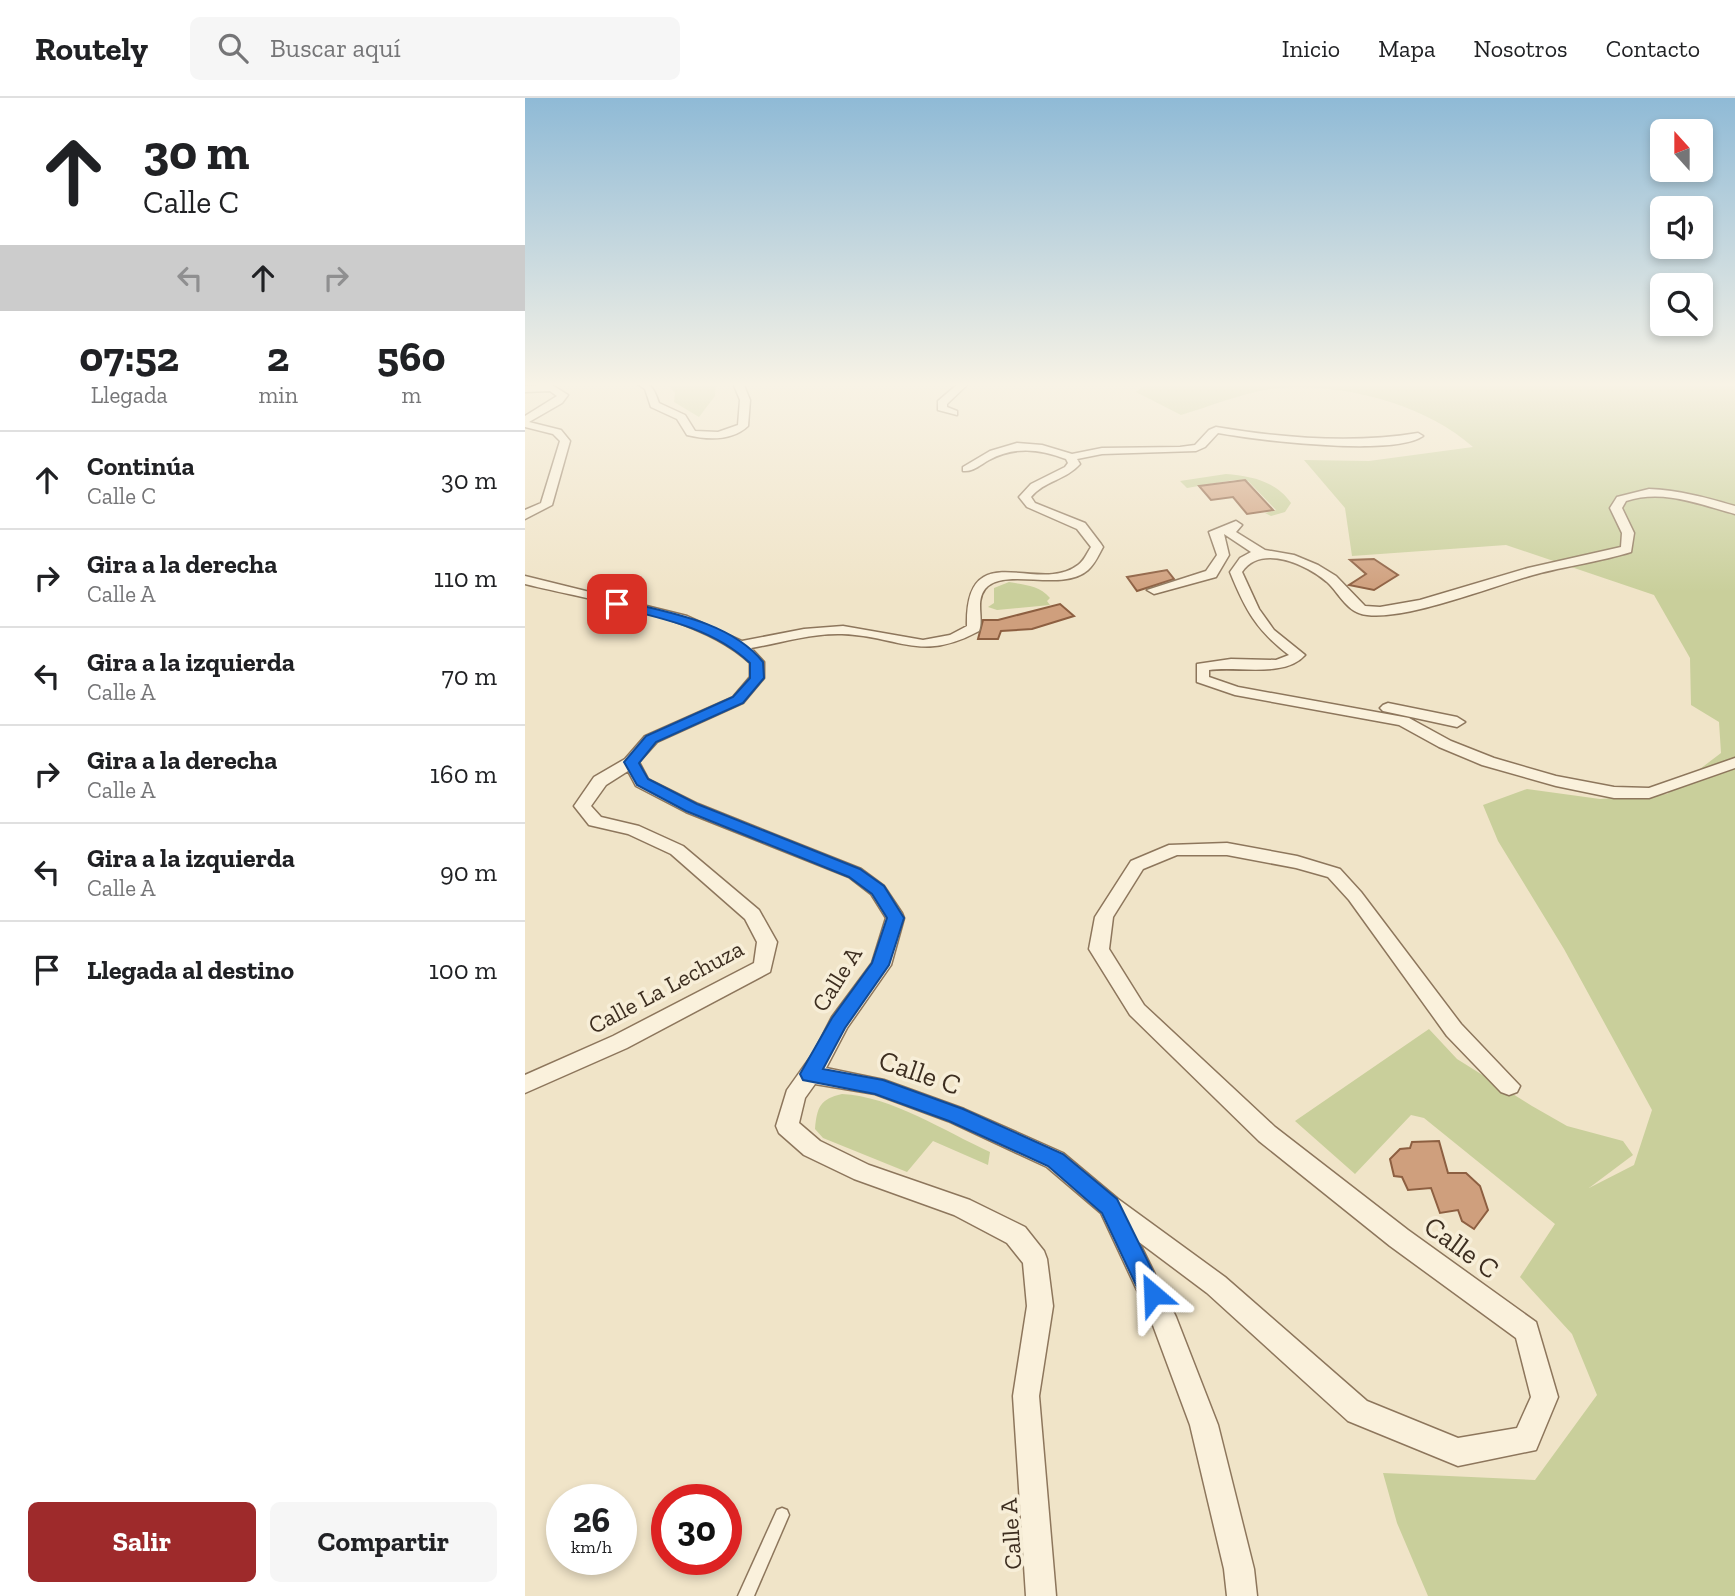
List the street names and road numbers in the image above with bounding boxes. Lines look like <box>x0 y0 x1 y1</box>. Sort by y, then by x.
street label: Calle La Lechuza <box>583 933 749 1040</box>
street label: Calle A <box>805 940 868 1017</box>
street label: Calle C <box>875 1043 965 1102</box>
street label: Calle C <box>1418 1209 1505 1285</box>
street label: Calle A <box>994 1497 1027 1571</box>

